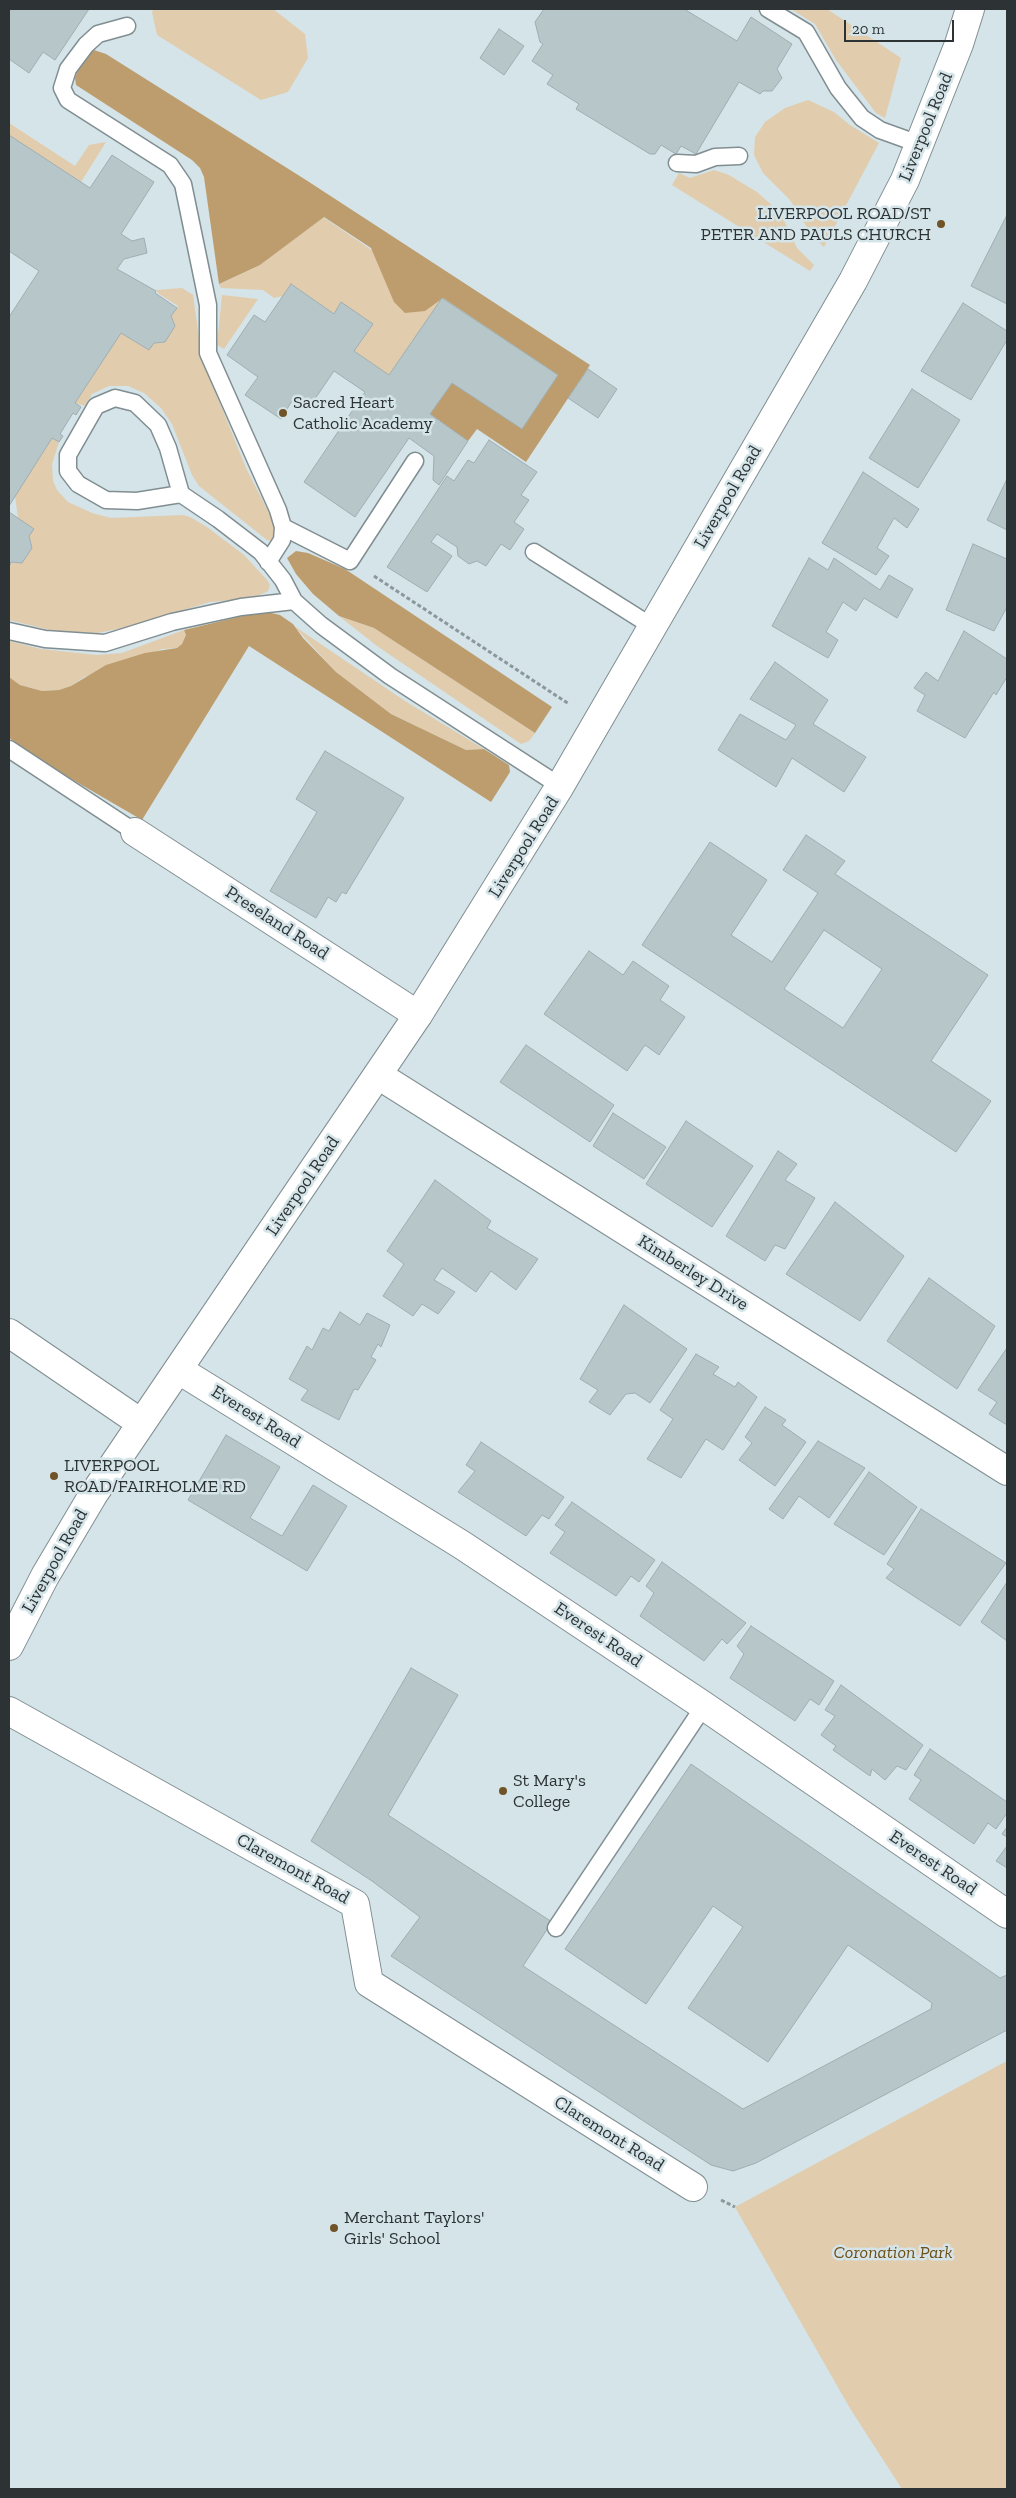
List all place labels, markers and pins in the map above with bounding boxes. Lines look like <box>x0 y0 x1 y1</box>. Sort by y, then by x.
place label: LIVERPOOL ROAD/ST PETER AND PAULS CHURCH <box>700 203 931 245</box>
marker: LIVERPOOL ROAD/ST PETER AND PAULS CHURCH <box>935 218 947 230</box>
place label: Sacred Heart Catholic Academy <box>293 392 433 434</box>
marker: Sacred Heart Catholic Academy <box>277 407 289 419</box>
place label: LIVERPOOL ROAD/FAIRHOLME RD <box>64 1455 246 1498</box>
marker: LIVERPOOL ROAD/FAIRHOLME RD <box>48 1470 60 1482</box>
place label: St Mary's College <box>513 1770 586 1812</box>
marker: St Mary's College <box>497 1785 509 1797</box>
place label: Merchant Taylors' Girls' School <box>344 2207 484 2250</box>
marker: Merchant Taylors' Girls' School <box>328 2222 340 2234</box>

